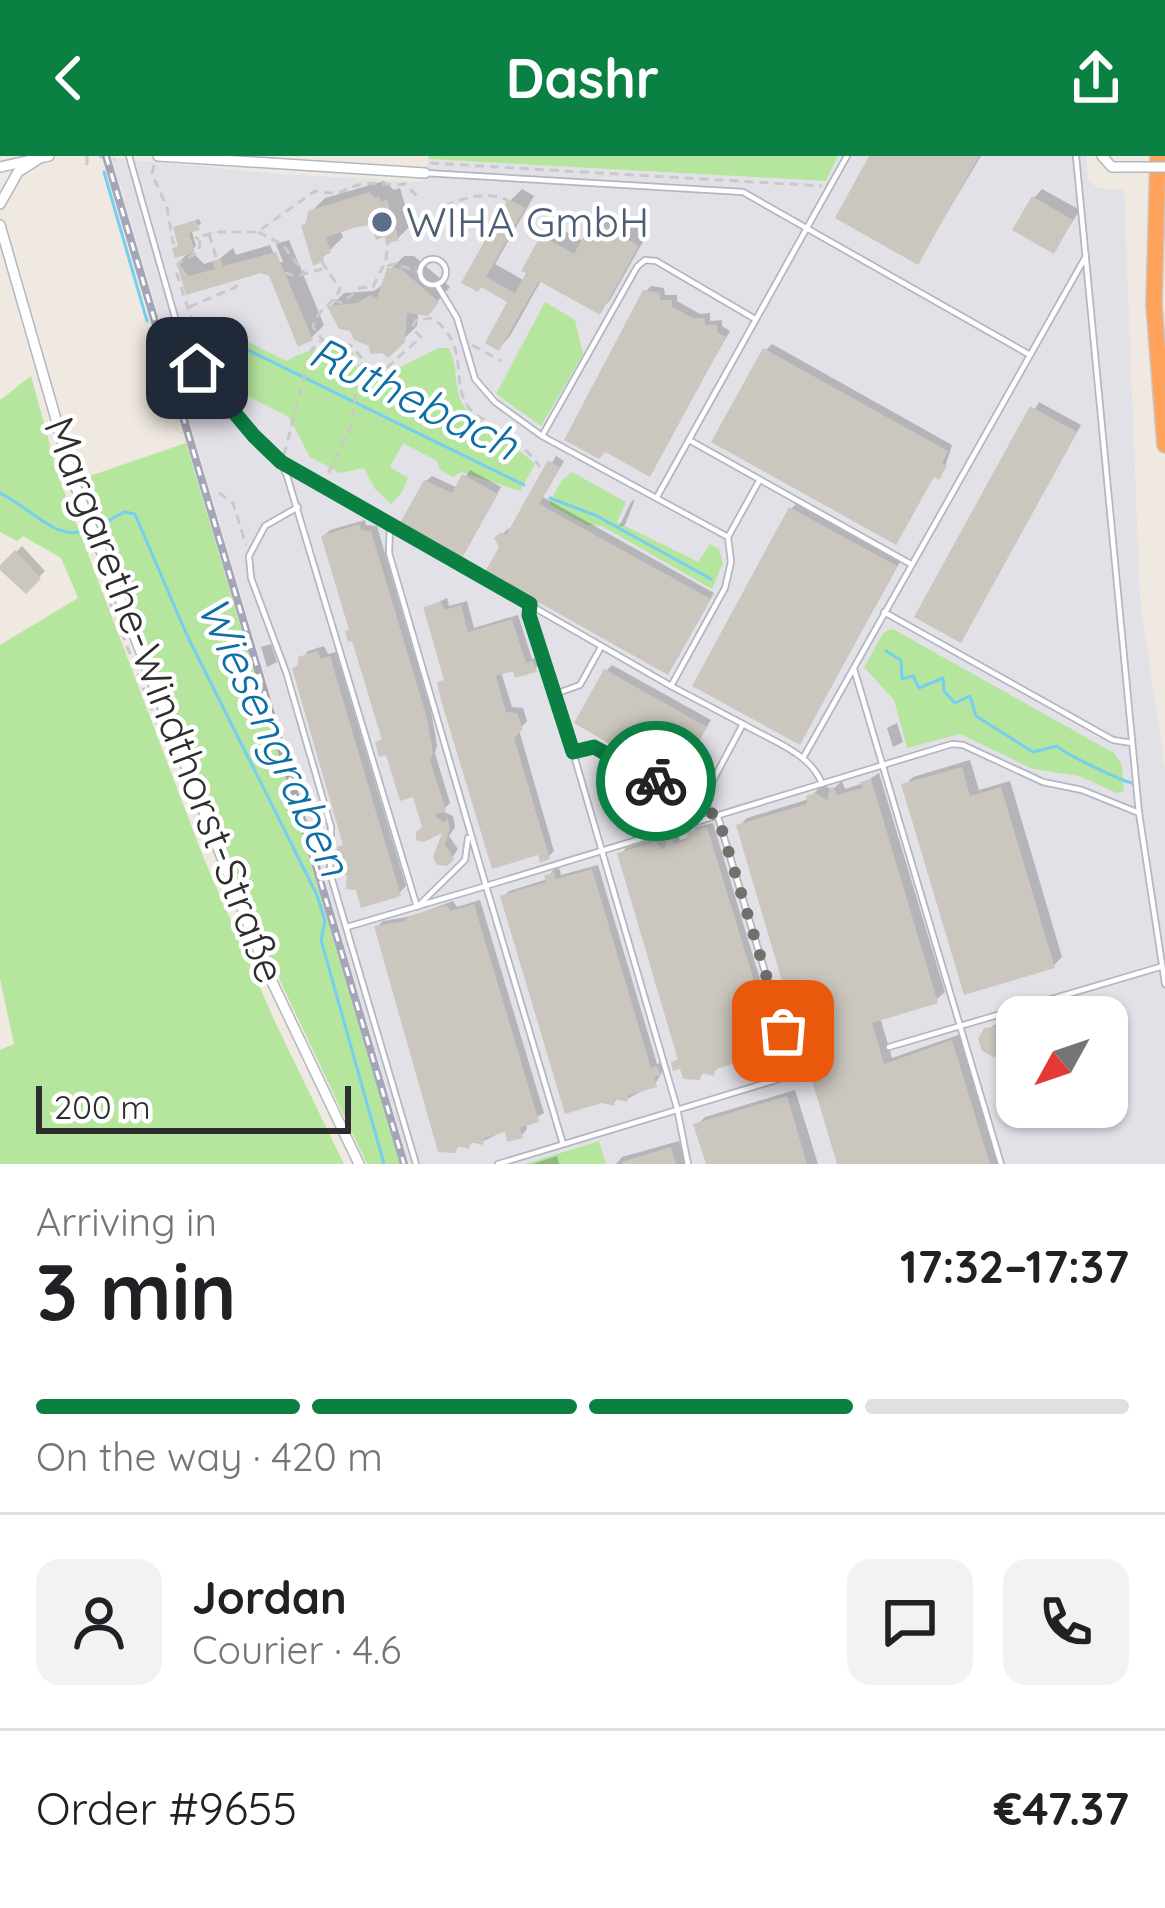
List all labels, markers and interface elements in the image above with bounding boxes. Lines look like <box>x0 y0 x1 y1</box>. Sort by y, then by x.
text: Dashr <box>506 44 659 112</box>
icon: back <box>36 45 102 111</box>
icon: share <box>1063 45 1129 111</box>
place label: WIHA GmbH <box>406 195 649 248</box>
marker: WIHA GmbH <box>369 209 395 235</box>
pin <box>146 317 248 419</box>
water label: Ruthebach <box>301 323 529 472</box>
icon: home <box>164 335 230 401</box>
street label: Margarethe-Windthorst-Straße <box>33 409 298 990</box>
water label: Wiesengraben <box>186 587 364 885</box>
courier <box>596 721 716 841</box>
icon: bike <box>623 748 689 814</box>
pin <box>732 980 834 1082</box>
north arrow <box>996 996 1128 1128</box>
map controls <box>996 996 1128 1128</box>
icon: bag <box>750 998 816 1064</box>
scale bar <box>36 1080 351 1133</box>
text: 200 m <box>54 1086 151 1127</box>
text: Arriving in <box>36 1197 217 1246</box>
text: 17:32–17:37 <box>900 1238 1129 1294</box>
text: 3 min <box>36 1242 237 1340</box>
text: On the way · 420 m <box>36 1432 383 1481</box>
button: person <box>36 1559 162 1685</box>
button: chat <box>847 1559 973 1685</box>
button: phone <box>1003 1559 1129 1685</box>
text: Jordan <box>192 1569 347 1625</box>
text: Courier · 4.6 <box>192 1625 401 1674</box>
text: Order #9655 <box>36 1780 297 1836</box>
text: €47.37 <box>994 1780 1129 1836</box>

